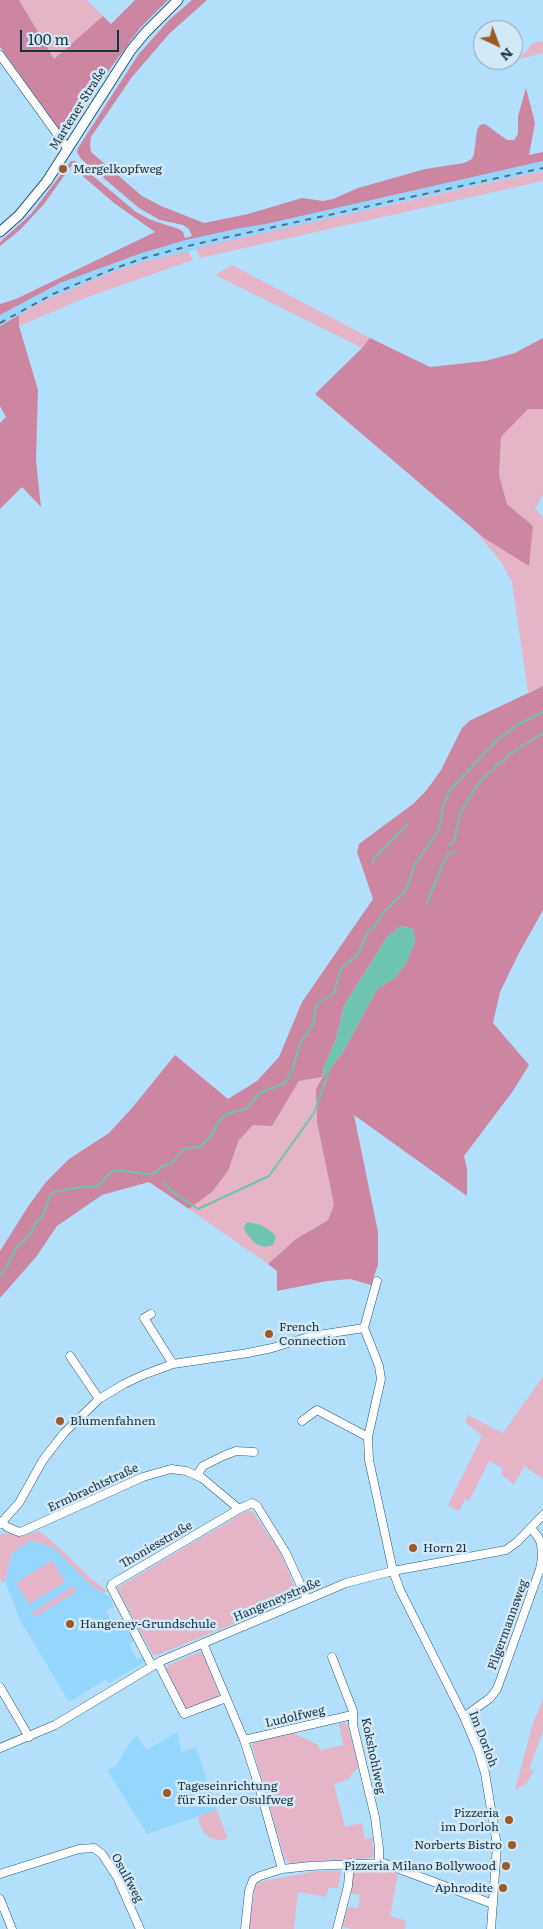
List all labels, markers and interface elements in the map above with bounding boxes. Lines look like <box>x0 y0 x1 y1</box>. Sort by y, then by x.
scale bar <box>22 20 121 52</box>
north arrow <box>473 20 523 70</box>
text: 100 m <box>28 27 69 50</box>
text: N <box>496 44 519 67</box>
street label: Martener Straße <box>47 65 109 153</box>
place label: Mergelkopfweg <box>73 162 162 176</box>
marker: Mergelkopfweg <box>57 163 69 175</box>
place label: French Connection <box>279 1320 346 1348</box>
marker: French Connection <box>263 1328 275 1340</box>
place label: Blumenfahnen <box>70 1414 156 1428</box>
marker: Blumenfahnen <box>54 1415 66 1427</box>
street label: Ermbrachtstraße <box>45 1461 141 1515</box>
street label: Thoniesstraße <box>117 1518 195 1572</box>
place label: Horn 21 <box>423 1541 467 1555</box>
marker: Horn 21 <box>407 1542 419 1554</box>
street label: Hangeneystraße <box>231 1575 323 1625</box>
street label: Pilgermannsweg <box>485 1578 531 1672</box>
place label: Hangeney-Grundschule <box>80 1617 216 1631</box>
marker: Hangeney-Grundschule <box>64 1618 76 1630</box>
street label: Ludolfweg <box>264 1703 326 1731</box>
street label: Im Dorloh <box>466 1709 500 1769</box>
street label: Kokshohlweg <box>358 1716 388 1796</box>
place label: Tageseinrichtung für Kinder Osulfweg <box>177 1779 293 1807</box>
marker: Tageseinrichtung für Kinder Osulfweg <box>161 1787 173 1799</box>
place label: Pizzeria im Dorloh <box>441 1806 499 1834</box>
marker: Pizzeria im Dorloh <box>503 1814 515 1826</box>
place label: Norberts Bistro <box>414 1838 502 1852</box>
marker: Norberts Bistro <box>506 1839 518 1851</box>
street label: Osulfweg <box>108 1851 146 1905</box>
place label: Pizzeria Milano Bollywood <box>344 1859 496 1873</box>
marker: Pizzeria Milano Bollywood <box>500 1860 512 1872</box>
place label: Aphrodite <box>435 1881 493 1895</box>
marker: Aphrodite <box>497 1882 509 1894</box>

